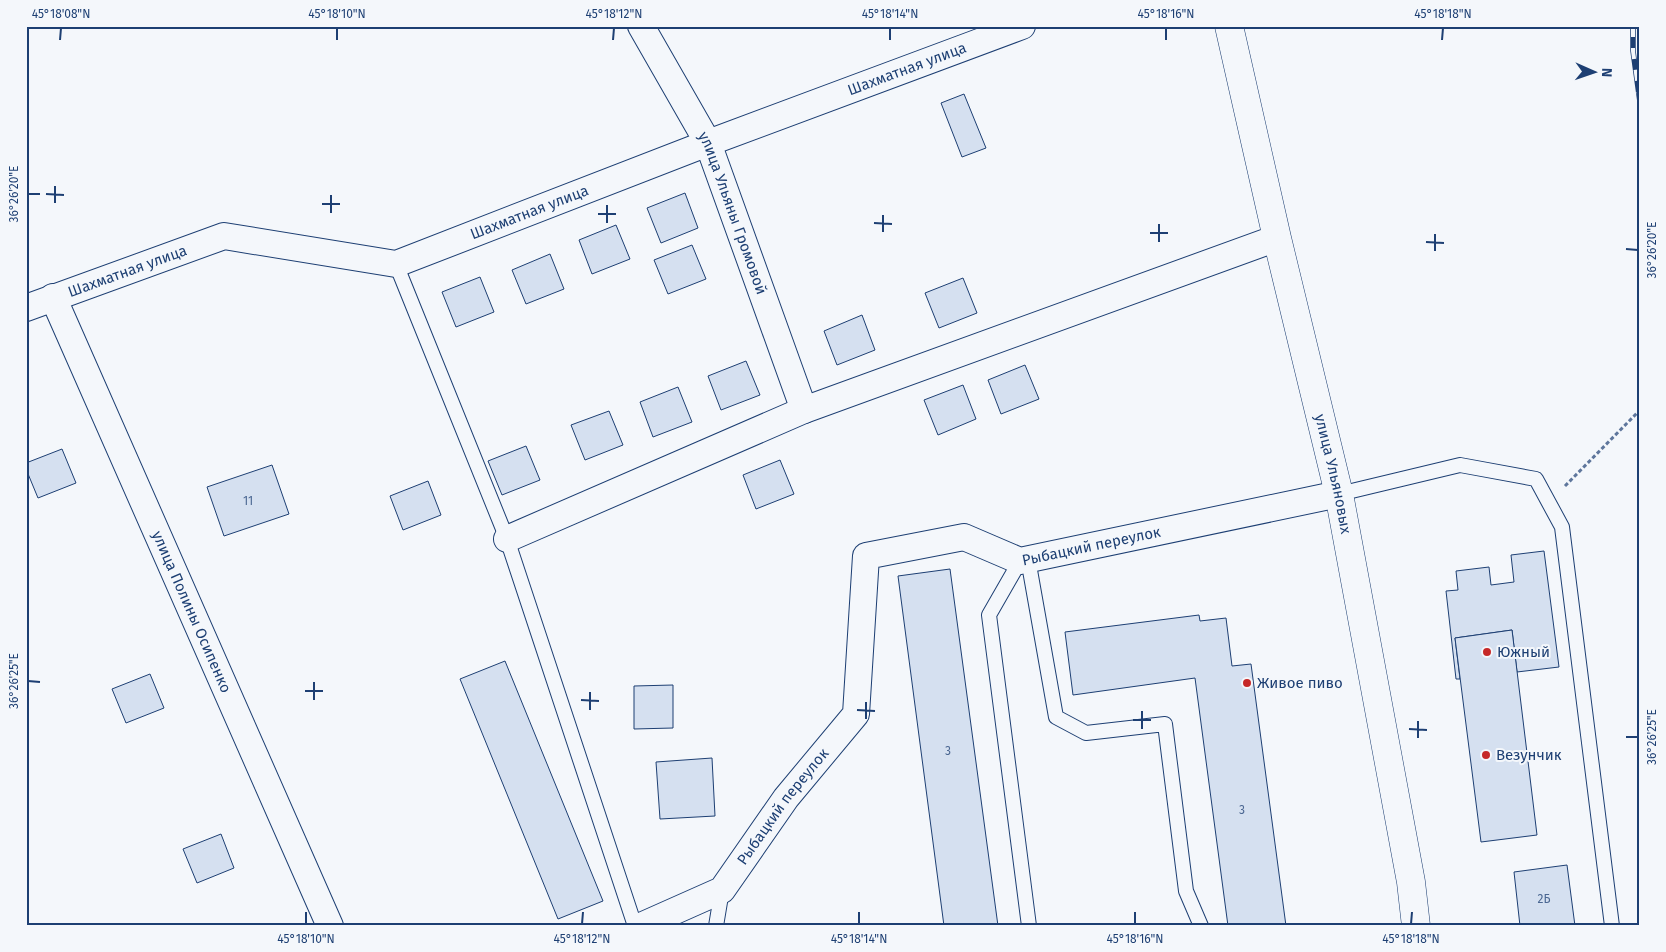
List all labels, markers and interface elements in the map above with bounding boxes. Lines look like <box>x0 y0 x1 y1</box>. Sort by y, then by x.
text: 45°18'08"N <box>32 7 90 21</box>
text: 45°18'10"N <box>308 7 366 21</box>
text: 45°18'12"N <box>586 7 642 21</box>
text: 45°18'14"N <box>862 7 918 21</box>
text: 45°18'16"N <box>1137 7 1195 21</box>
text: 45°18'18"N <box>1414 7 1472 21</box>
street label: Шахматная улица <box>845 39 969 99</box>
north arrow <box>1568 48 1618 98</box>
text: N <box>1598 67 1615 77</box>
street label: улица Ульяны Громовой <box>694 128 771 297</box>
text: 36°26'20"E <box>7 166 21 223</box>
street label: Шахматная улица <box>468 181 591 243</box>
text: 36°26'20"E <box>1645 222 1659 279</box>
street label: Шахматная улица <box>66 241 189 301</box>
street label: улица Ульяновых <box>1311 412 1355 536</box>
house number: 11 <box>243 494 253 508</box>
street label: Рыбацкий переулок <box>1020 523 1162 569</box>
street label: улица Полины Осипенко <box>148 528 235 696</box>
place label: Южный <box>1497 643 1550 661</box>
marker: Южный <box>1481 646 1493 658</box>
text: 36°26'25"E <box>7 653 21 709</box>
place label: Живое пиво <box>1257 674 1343 692</box>
marker: Живое пиво <box>1241 677 1253 689</box>
text: 36°26'25"E <box>1645 709 1659 765</box>
house number: 3 <box>945 744 951 758</box>
street label: Рыбацкий переулок <box>733 745 833 868</box>
place label: Везунчик <box>1496 746 1562 764</box>
marker: Везунчик <box>1480 749 1492 761</box>
house number: 3 <box>1239 803 1245 817</box>
house number: 2Б <box>1538 892 1550 906</box>
text: 45°18'10"N <box>277 932 335 946</box>
text: 45°18'12"N <box>554 932 610 946</box>
text: 45°18'14"N <box>831 932 887 946</box>
text: 45°18'16"N <box>1106 932 1164 946</box>
text: 45°18'18"N <box>1382 932 1440 946</box>

